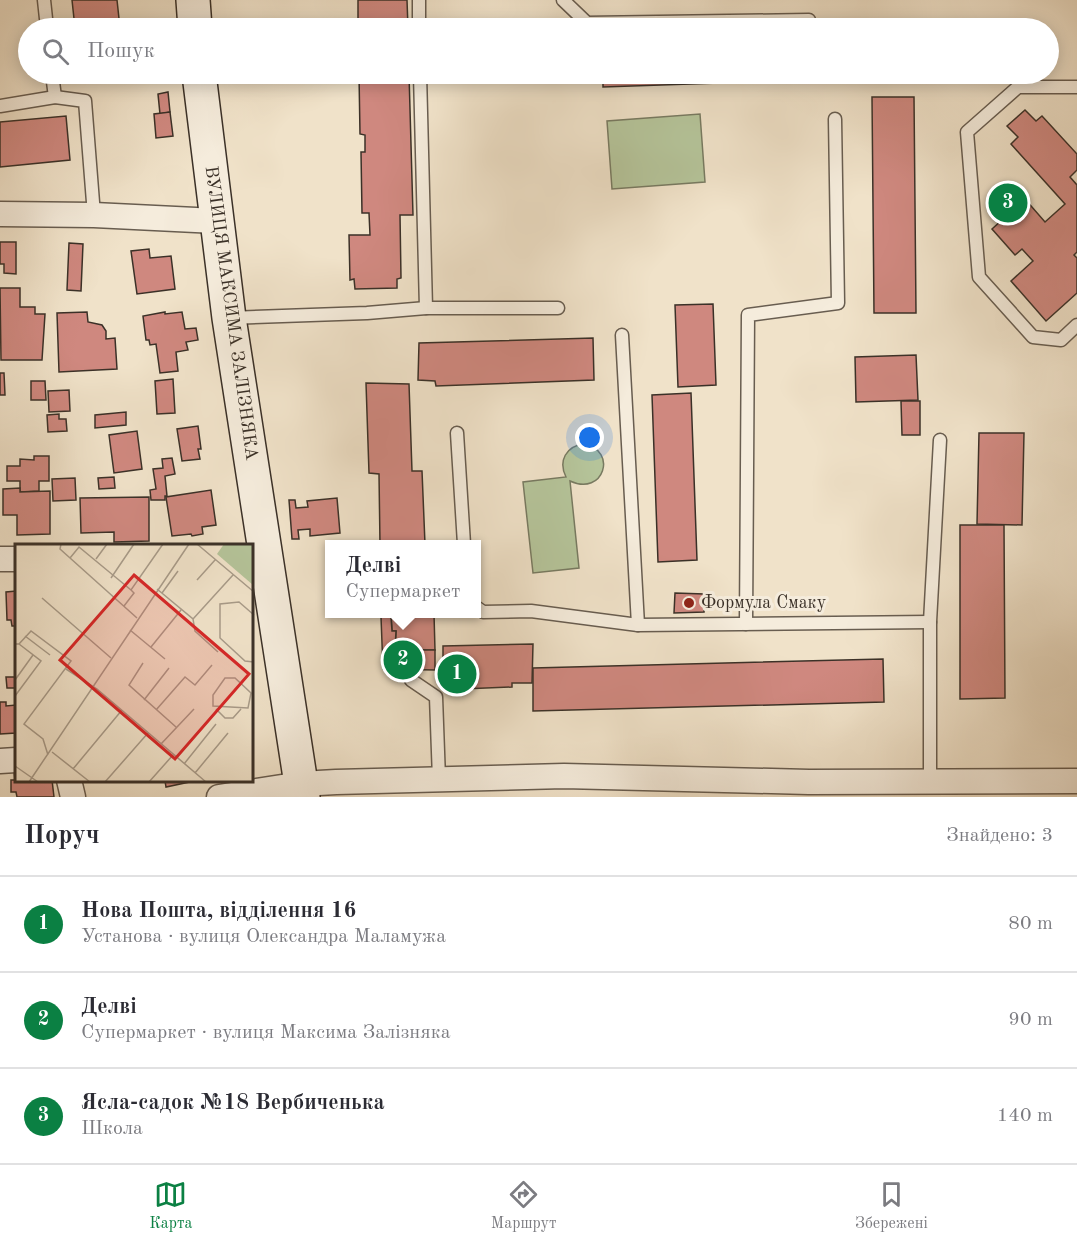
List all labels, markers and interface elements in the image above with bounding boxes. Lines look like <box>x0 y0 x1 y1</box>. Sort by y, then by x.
search box <box>18 18 1059 84</box>
icon: search <box>39 35 72 68</box>
text: Пошук <box>87 40 155 62</box>
street label: ВУЛИЦЯ МАКСИМА ЗАЛІЗНЯКА <box>201 165 261 462</box>
pin: 3 <box>988 180 1028 226</box>
your location <box>575 423 604 452</box>
popup <box>325 540 481 618</box>
inset map <box>15 544 254 782</box>
text: Делві <box>346 555 401 577</box>
text: Супермаркет <box>346 582 460 602</box>
place label: Формула Смаку <box>701 594 827 612</box>
marker: Формула Смаку <box>682 596 696 610</box>
pin: 2 <box>384 638 422 682</box>
pin: 1 <box>438 652 476 696</box>
text: Поруч <box>24 823 100 849</box>
text: Знайдено: 3 <box>946 826 1053 846</box>
text: Нова Пошта, відділення 16 <box>81 900 356 922</box>
text: 1 <box>38 914 49 934</box>
text: 80 m <box>1008 914 1053 934</box>
text: Установа · вулиця Олександра Маламужа <box>81 927 446 947</box>
text: Делві <box>81 996 137 1018</box>
text: 2 <box>38 1010 49 1030</box>
text: 90 m <box>1008 1010 1053 1030</box>
text: Супермаркет · вулиця Максима Залізняка <box>81 1023 451 1043</box>
text: Ясла-садок №18 Вербиченька <box>81 1092 385 1114</box>
text: 3 <box>38 1106 49 1126</box>
text: 140 m <box>997 1106 1053 1126</box>
text: Школа <box>81 1119 143 1139</box>
tab: Карта <box>149 1178 192 1234</box>
tab: Маршрут <box>491 1178 557 1234</box>
tab: Збережені <box>855 1178 928 1234</box>

